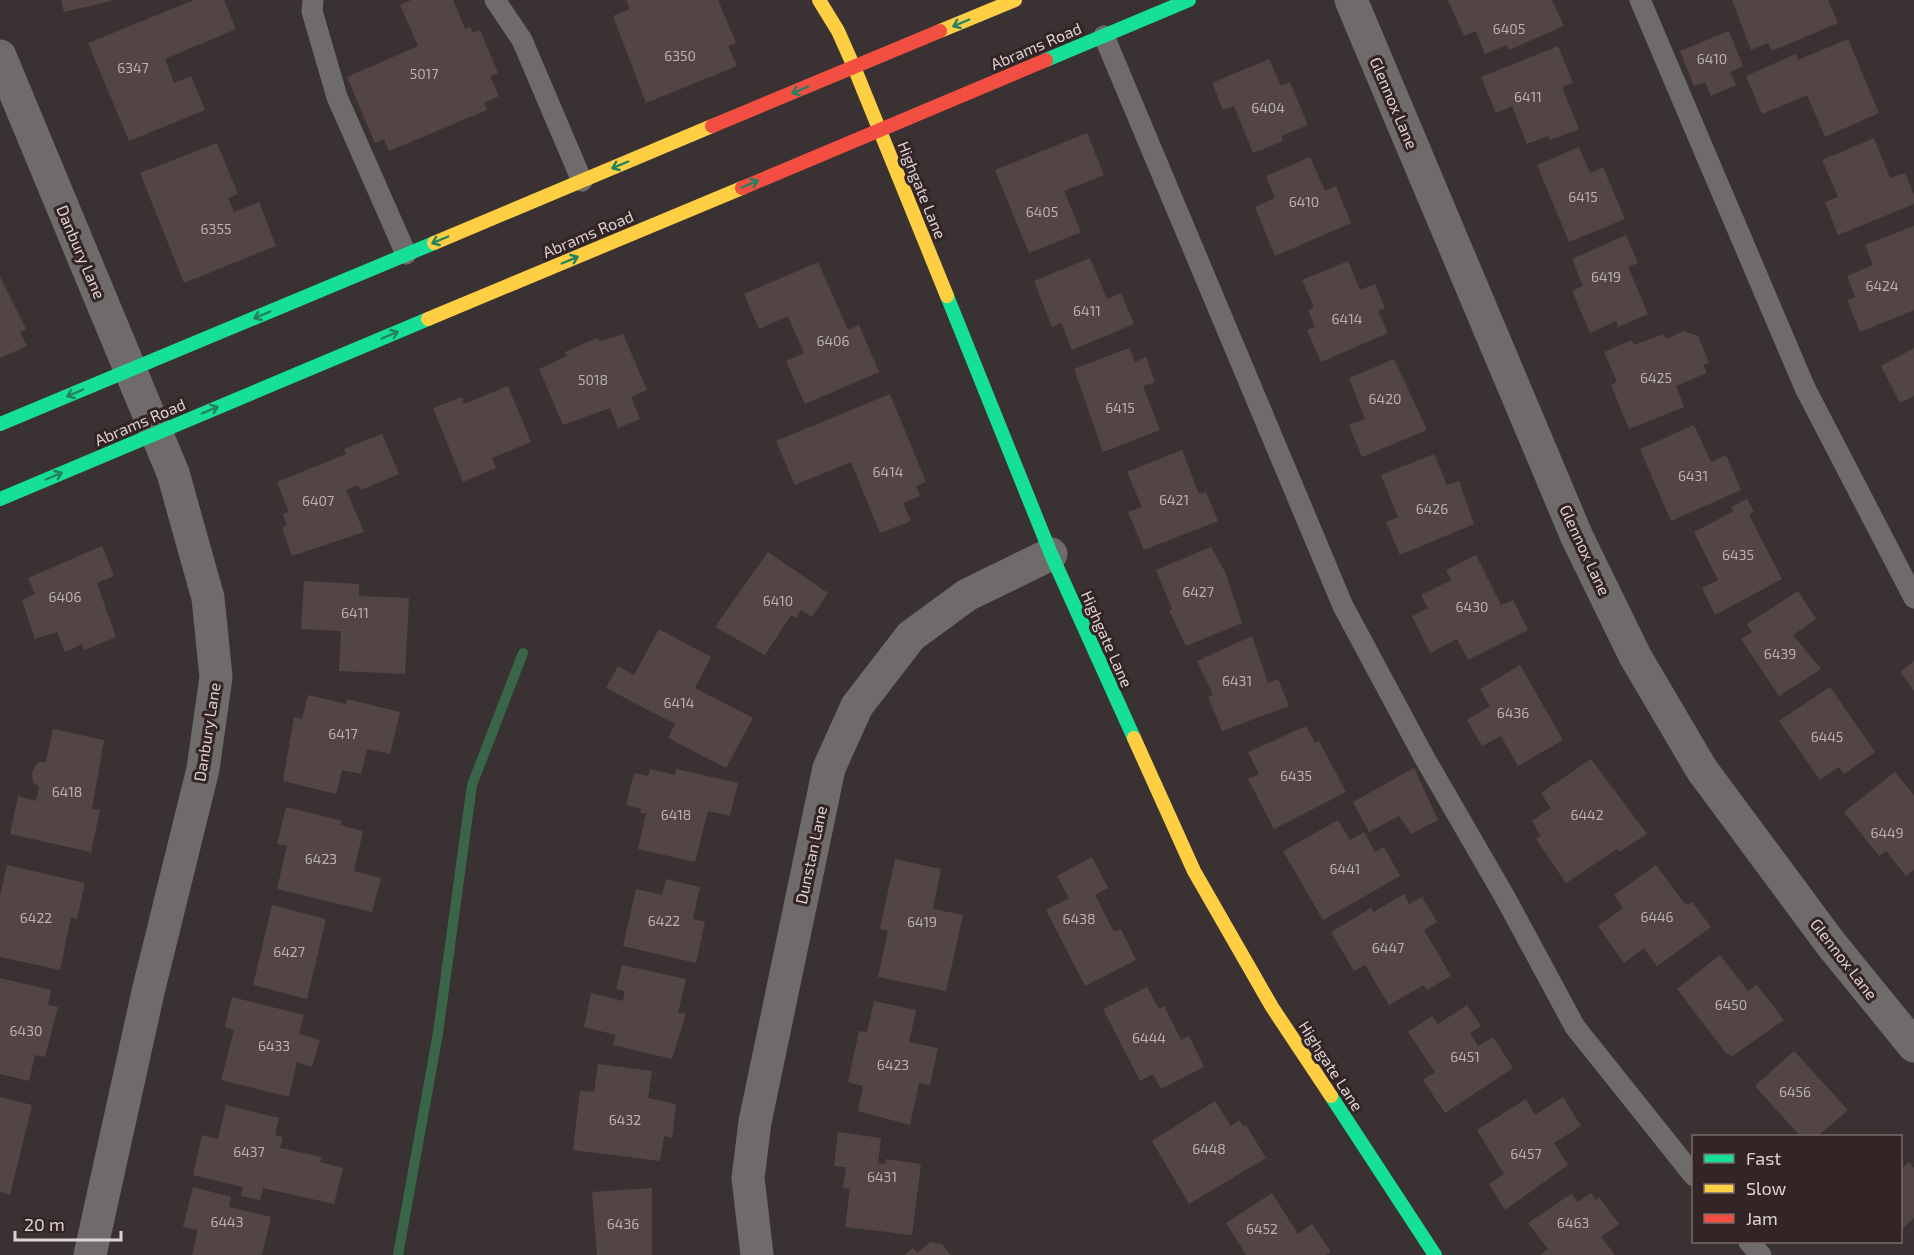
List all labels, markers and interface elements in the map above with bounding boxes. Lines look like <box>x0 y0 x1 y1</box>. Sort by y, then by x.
one-way arrow <box>952 18 970 29</box>
street label: Abrams Road <box>988 18 1084 73</box>
house number: 6405 <box>1493 20 1525 37</box>
house number: 6350 <box>664 47 696 64</box>
house number: 6410 <box>1697 50 1727 67</box>
street label: Glennox Lane <box>1367 54 1422 152</box>
house number: 6347 <box>117 59 149 76</box>
house number: 5017 <box>410 65 438 82</box>
one-way arrow <box>791 85 809 96</box>
house number: 6411 <box>1514 88 1542 105</box>
house number: 6404 <box>1251 99 1285 116</box>
street label: Highgate Lane <box>894 138 951 241</box>
one-way arrow <box>611 160 630 171</box>
one-way arrow <box>740 178 759 189</box>
house number: 6415 <box>1568 188 1598 205</box>
house number: 6410 <box>1289 193 1319 210</box>
street label: Danbury Lane <box>53 202 110 302</box>
house number: 6405 <box>1026 203 1058 220</box>
street label: Abrams Road <box>540 206 636 261</box>
house number: 6355 <box>201 220 231 237</box>
one-way arrow <box>431 235 450 246</box>
one-way arrow <box>561 253 579 264</box>
house number: 6419 <box>1591 268 1621 285</box>
house number: 6424 <box>1865 277 1899 294</box>
house number: 6411 <box>1073 302 1101 319</box>
one-way arrow <box>254 310 272 321</box>
house number: 6414 <box>1332 310 1362 327</box>
one-way arrow <box>380 329 399 340</box>
house number: 6406 <box>816 332 850 349</box>
house number: 6425 <box>1640 369 1672 386</box>
house number: 5018 <box>578 371 608 388</box>
one-way arrow <box>66 388 84 399</box>
house number: 6420 <box>1369 390 1401 407</box>
street label: Abrams Road <box>92 394 188 449</box>
house number: 6415 <box>1105 399 1135 416</box>
one-way arrow <box>201 404 219 415</box>
house number: 6414 <box>873 463 903 480</box>
house number: 6431 <box>1678 467 1708 484</box>
one-way arrow <box>44 470 63 481</box>
house number: 6421 <box>1159 491 1189 508</box>
house number: 6407 <box>302 492 334 509</box>
house number: 6426 <box>1416 500 1448 517</box>
street label: Glennox Lane <box>1556 501 1615 598</box>
house number: 6435 <box>1722 546 1754 563</box>
house number: 6427 <box>1182 583 1214 600</box>
house number: 6406 <box>48 588 82 605</box>
street label: Highgate Lane <box>1078 588 1137 690</box>
house number: 6410 <box>763 592 793 609</box>
house number: 6430 <box>1456 598 1488 615</box>
house number: 6411 <box>341 604 369 621</box>
house number: 6439 <box>1764 645 1796 662</box>
house number: 6431 <box>1222 672 1252 689</box>
street label: Danbury Lane <box>189 681 224 783</box>
house number: 6414 <box>664 694 694 711</box>
house number: 6436 <box>1497 704 1529 721</box>
house number: 6417 <box>328 725 358 742</box>
house number: 6445 <box>1811 728 1843 745</box>
house number: 6435 <box>1280 767 1312 784</box>
house number: 6418 <box>52 783 82 800</box>
street label: Dunstan Lane <box>791 804 830 906</box>
house number: 6418 <box>661 806 691 823</box>
house number: 6442 <box>1570 806 1604 823</box>
house number: 6449 <box>1870 824 1904 841</box>
house number: 6423 <box>305 850 337 867</box>
house number: 6441 <box>1330 860 1360 877</box>
house number: 6446 <box>1640 908 1674 925</box>
house number: 6422 <box>20 909 52 926</box>
house number: 6438 <box>1063 910 1095 927</box>
house number: 6422 <box>648 912 680 929</box>
house number: 6419 <box>907 913 937 930</box>
street label: Glennox Lane <box>1807 914 1882 1003</box>
house number: 6447 <box>1372 939 1404 956</box>
house number: 6427 <box>273 943 305 960</box>
house number: 6450 <box>1715 996 1747 1013</box>
street label: Highgate Lane <box>1295 1017 1368 1114</box>
house number: 6430 <box>10 1022 42 1039</box>
house number: 6444 <box>1132 1029 1166 1046</box>
house number: 6433 <box>258 1037 290 1054</box>
house number: 6451 <box>1450 1048 1480 1065</box>
house number: 6423 <box>877 1056 909 1073</box>
house number: 6456 <box>1779 1083 1811 1100</box>
house number: 6432 <box>609 1111 641 1128</box>
legend <box>1692 1135 1902 1243</box>
house number: 6448 <box>1192 1140 1226 1157</box>
house number: 6437 <box>233 1143 265 1160</box>
house number: 6457 <box>1510 1145 1542 1162</box>
text: Fast <box>1746 1147 1781 1169</box>
house number: 6431 <box>867 1168 897 1185</box>
text: Slow <box>1746 1177 1787 1199</box>
scale bar <box>15 1204 122 1242</box>
text: Jam <box>1746 1207 1778 1229</box>
text: 20 m <box>24 1213 65 1235</box>
house number: 6443 <box>210 1213 244 1230</box>
house number: 6463 <box>1557 1214 1589 1231</box>
house number: 6436 <box>607 1215 639 1232</box>
house number: 6452 <box>1246 1220 1278 1237</box>

